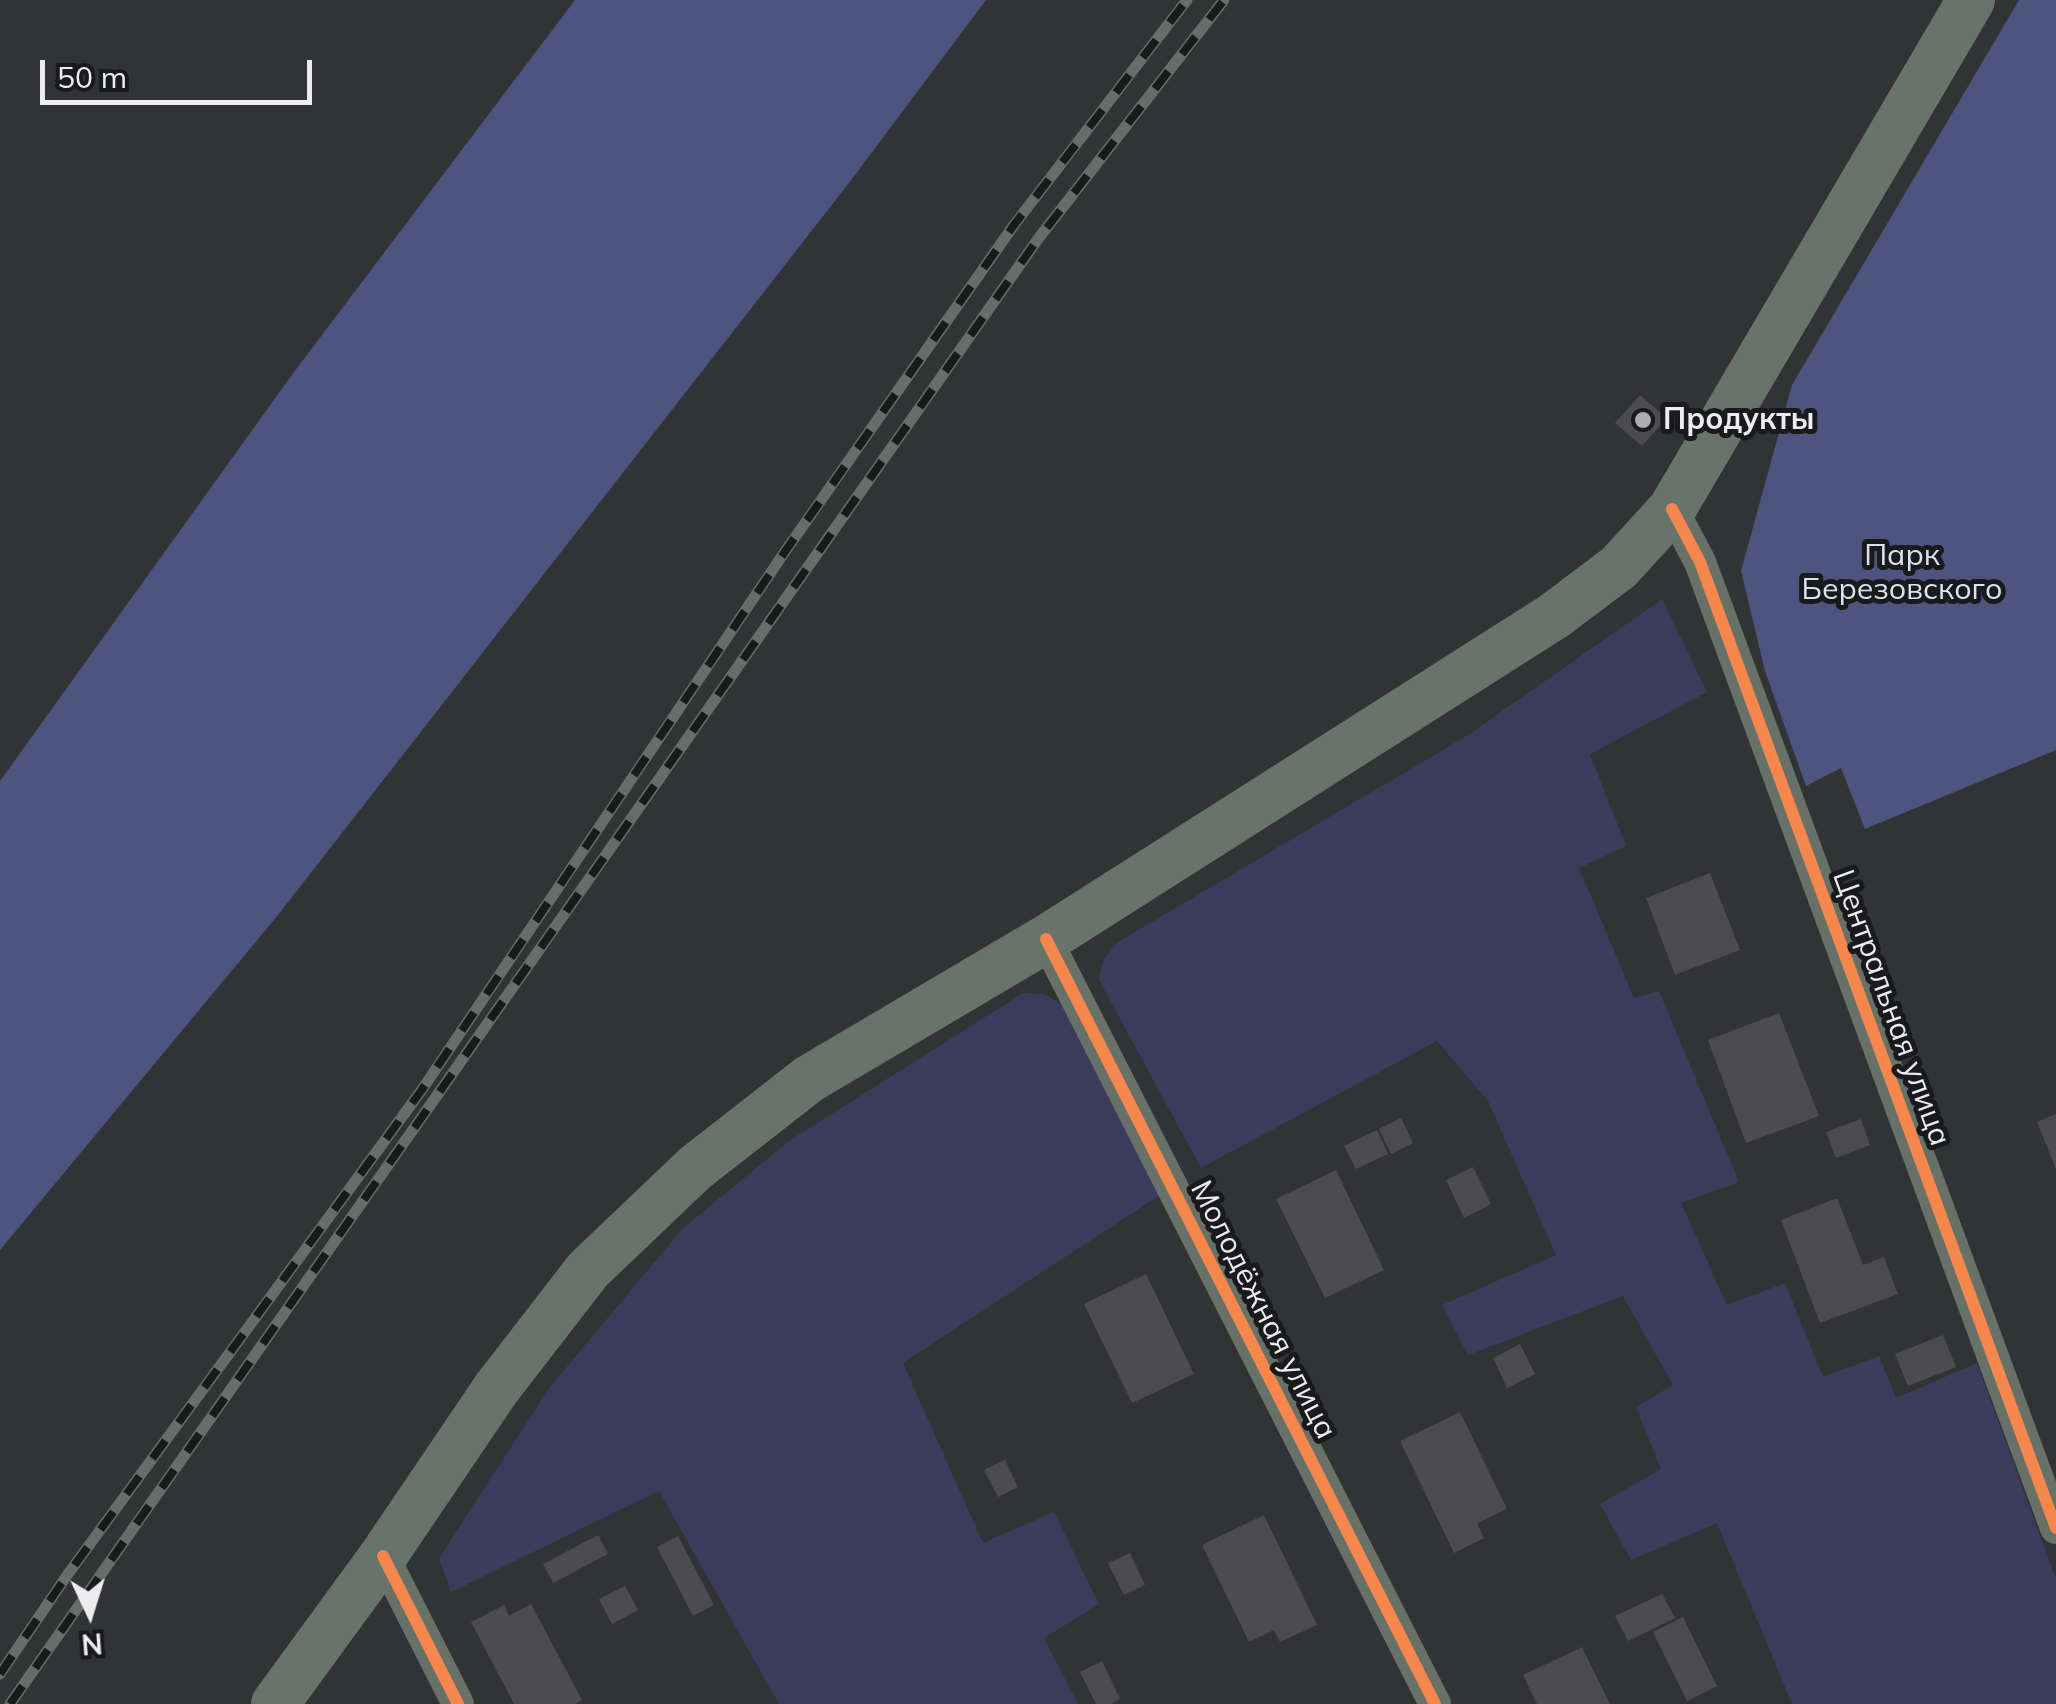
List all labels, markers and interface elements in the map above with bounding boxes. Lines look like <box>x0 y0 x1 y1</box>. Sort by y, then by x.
scale bar <box>45 40 318 102</box>
text: 50 m <box>57 58 127 96</box>
place label: Продукты <box>1663 402 1814 438</box>
marker: Продукты <box>1632 409 1654 431</box>
park label: Парк Березовского <box>1802 538 2002 608</box>
street label: Центральная улица <box>1824 865 1958 1151</box>
street label: Молодёжная улица <box>1182 1175 1344 1445</box>
north arrow <box>40 1564 140 1664</box>
text: N <box>80 1626 104 1663</box>

